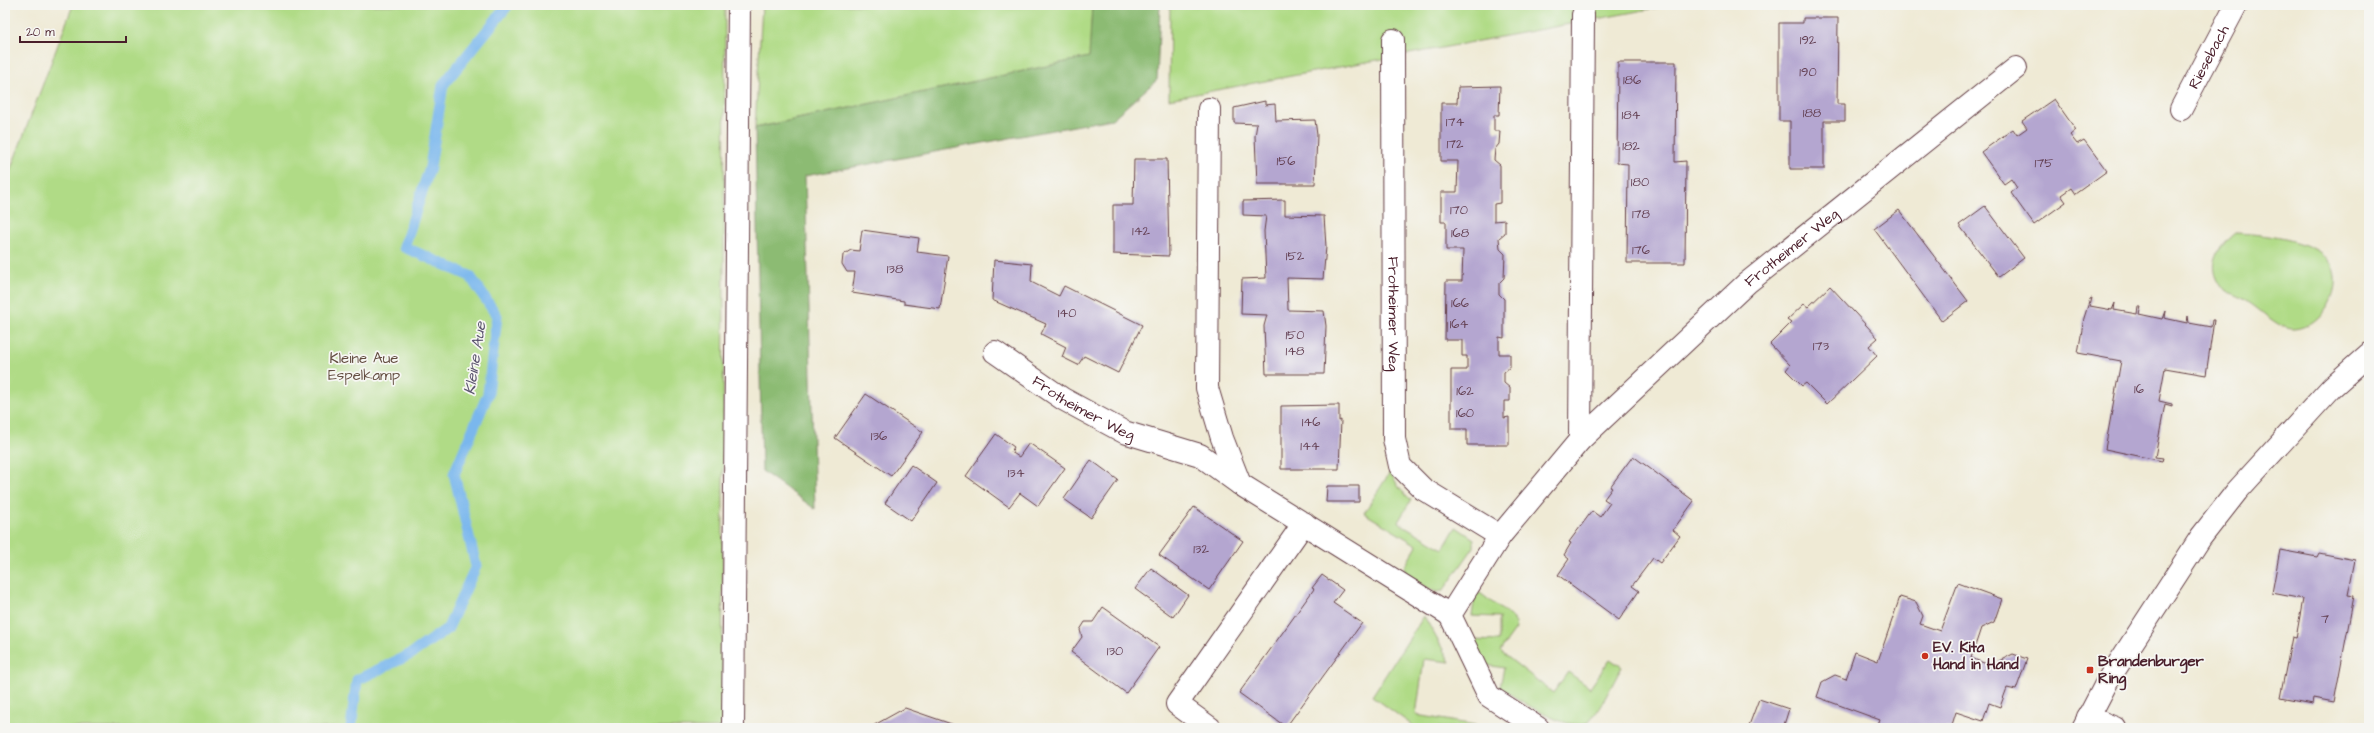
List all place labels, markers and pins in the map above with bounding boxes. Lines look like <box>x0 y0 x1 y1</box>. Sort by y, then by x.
place label: EV. Kita Hand in Hand <box>1933 637 2019 675</box>
marker: EV. Kita Hand in Hand <box>1920 651 1930 661</box>
place label: Brandenburger Ring <box>2098 651 2205 691</box>
marker: Brandenburger Ring <box>2085 665 2095 675</box>

